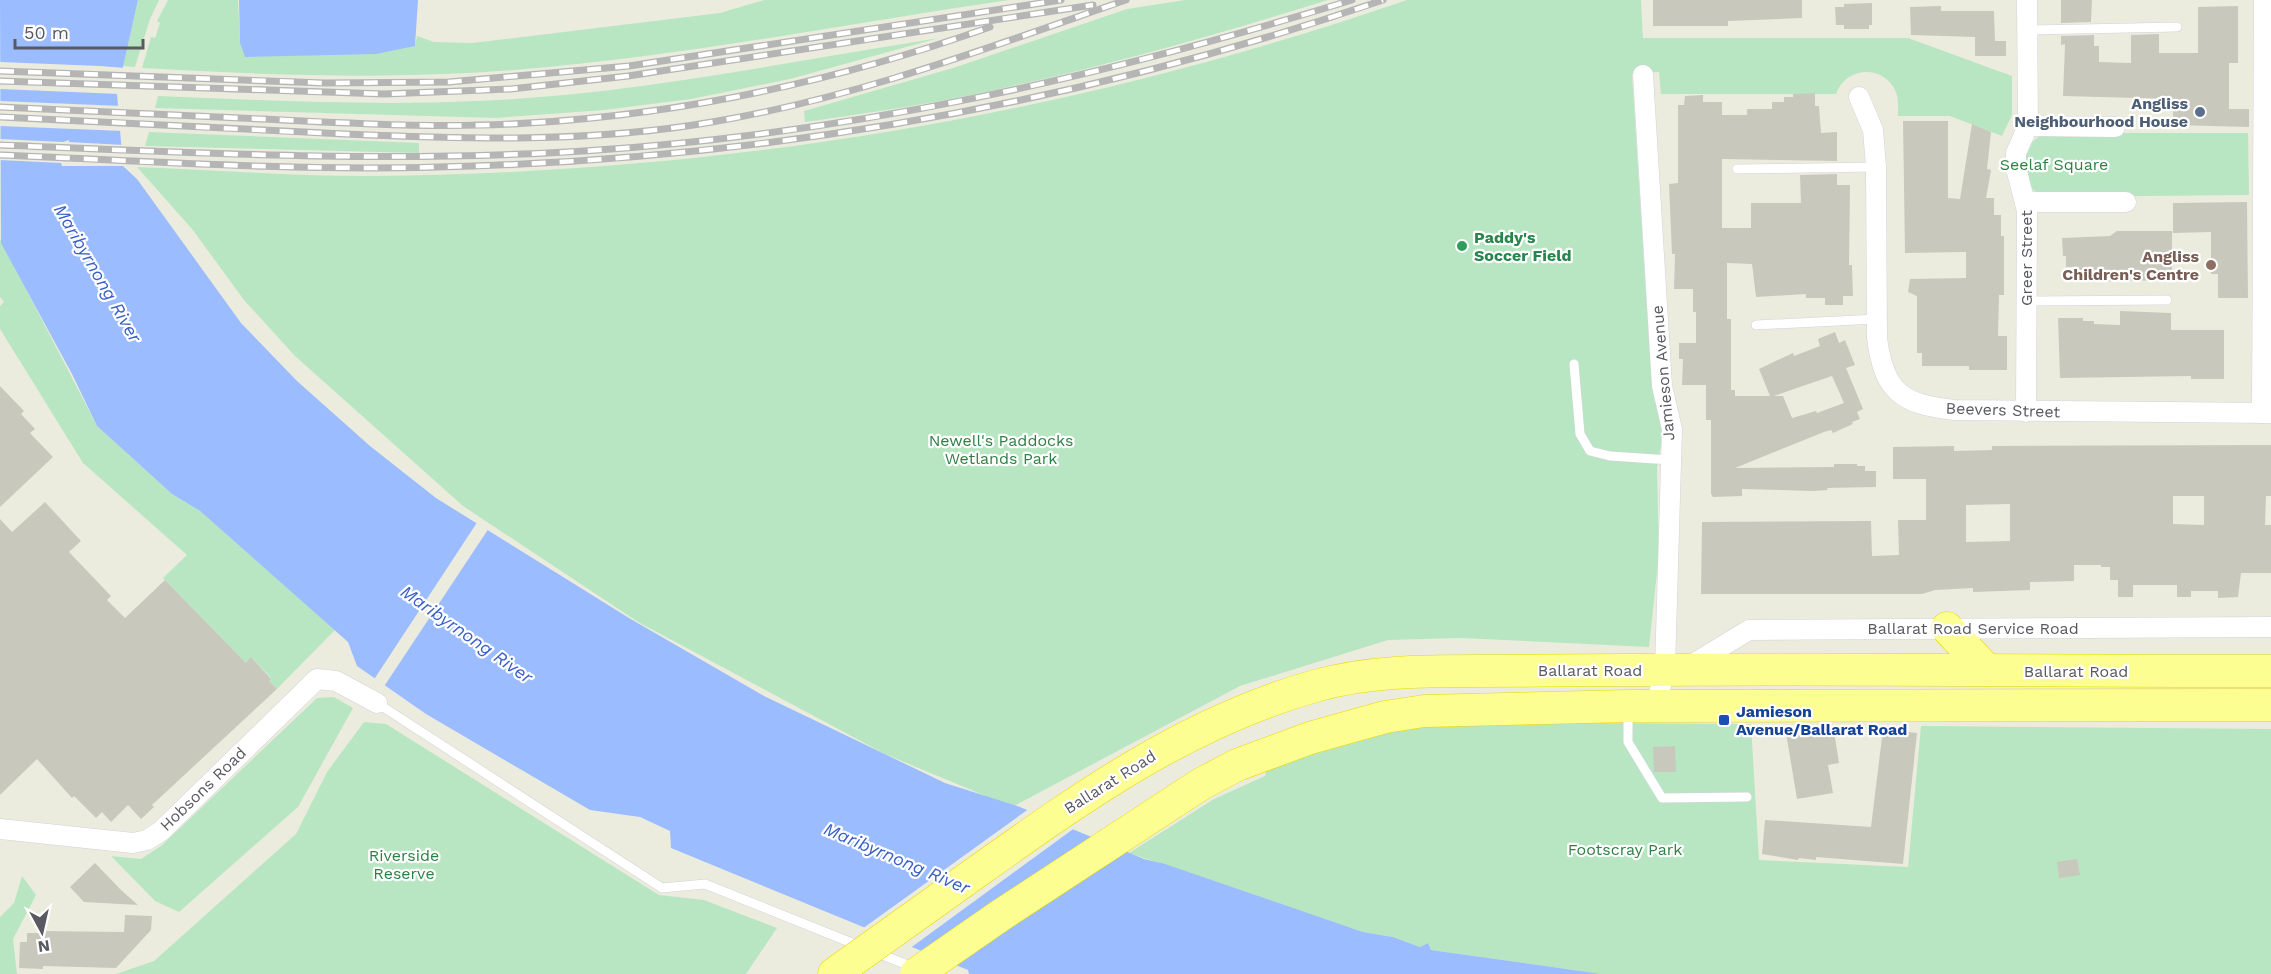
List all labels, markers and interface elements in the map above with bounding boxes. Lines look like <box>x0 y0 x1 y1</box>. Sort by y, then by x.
scale bar <box>15 12 142 50</box>
text: 50 m <box>24 22 69 43</box>
place label: Angliss Neighbourhood House <box>2014 94 2188 131</box>
marker: Angliss Neighbourhood House <box>2193 105 2207 119</box>
park label: Seelaf Square <box>2000 155 2108 174</box>
water label: Maribyrnong River <box>50 200 147 347</box>
street label: Greer Street <box>2017 210 2036 306</box>
place label: Paddy's Soccer Field <box>1474 228 1572 265</box>
marker: Paddy's Soccer Field <box>1455 239 1469 253</box>
place label: Angliss Children's Centre <box>2062 247 2199 284</box>
marker: Angliss Children's Centre <box>2204 258 2218 272</box>
street label: Jamieson Avenue <box>1648 304 1678 442</box>
street label: Beevers Street <box>1945 399 2061 422</box>
park label: Newell's Paddocks Wetlands Park <box>929 431 1073 468</box>
water label: Maribyrnong River <box>397 581 538 688</box>
street label: Ballarat Road Service Road <box>1867 619 2079 638</box>
street label: Ballarat Road <box>1538 661 1642 680</box>
street label: Ballarat Road <box>2024 662 2128 681</box>
place label: Jamieson Avenue/Ballarat Road <box>1736 702 1907 739</box>
marker: Jamieson Avenue/Ballarat Road <box>1717 713 1731 727</box>
street label: Hobsons Road <box>156 743 250 835</box>
street label: Ballarat Road <box>1061 746 1159 818</box>
water label: Maribyrnong River <box>821 818 974 899</box>
park label: Footscray Park <box>1568 840 1682 859</box>
park label: Riverside Reserve <box>369 846 439 883</box>
north arrow <box>12 902 72 962</box>
text: N <box>37 936 51 957</box>

